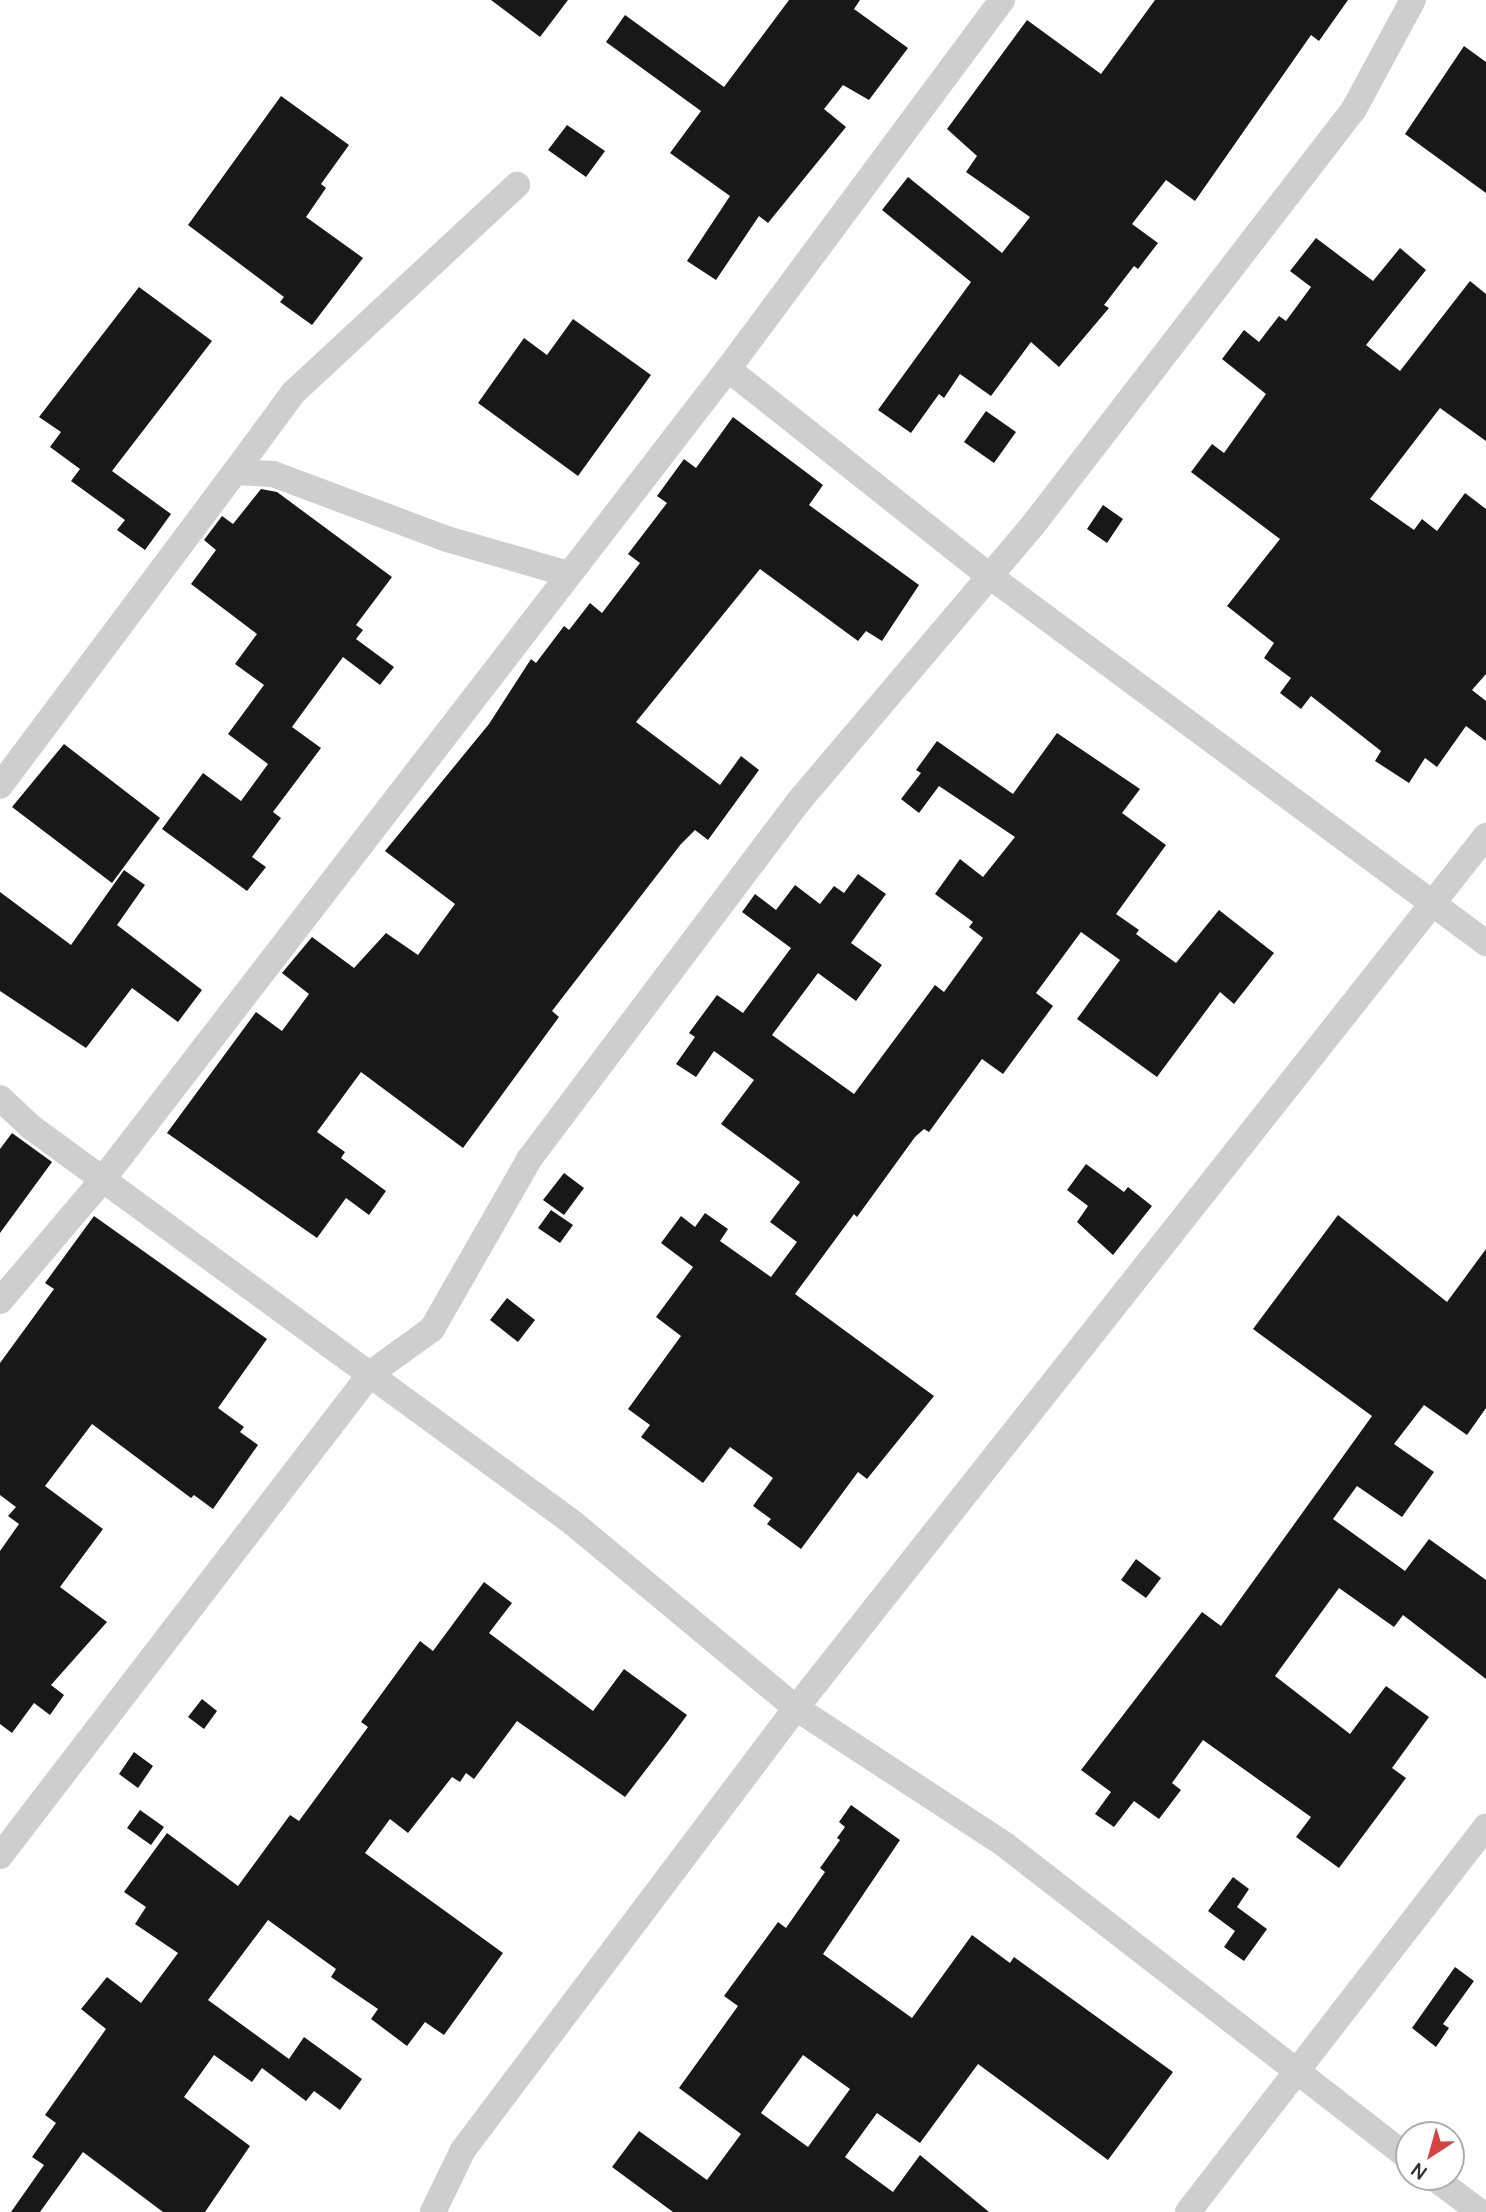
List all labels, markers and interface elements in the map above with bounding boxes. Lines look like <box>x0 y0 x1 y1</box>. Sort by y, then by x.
north arrow <box>1395 2121 1465 2191</box>
text: N <box>1406 2157 1432 2186</box>

